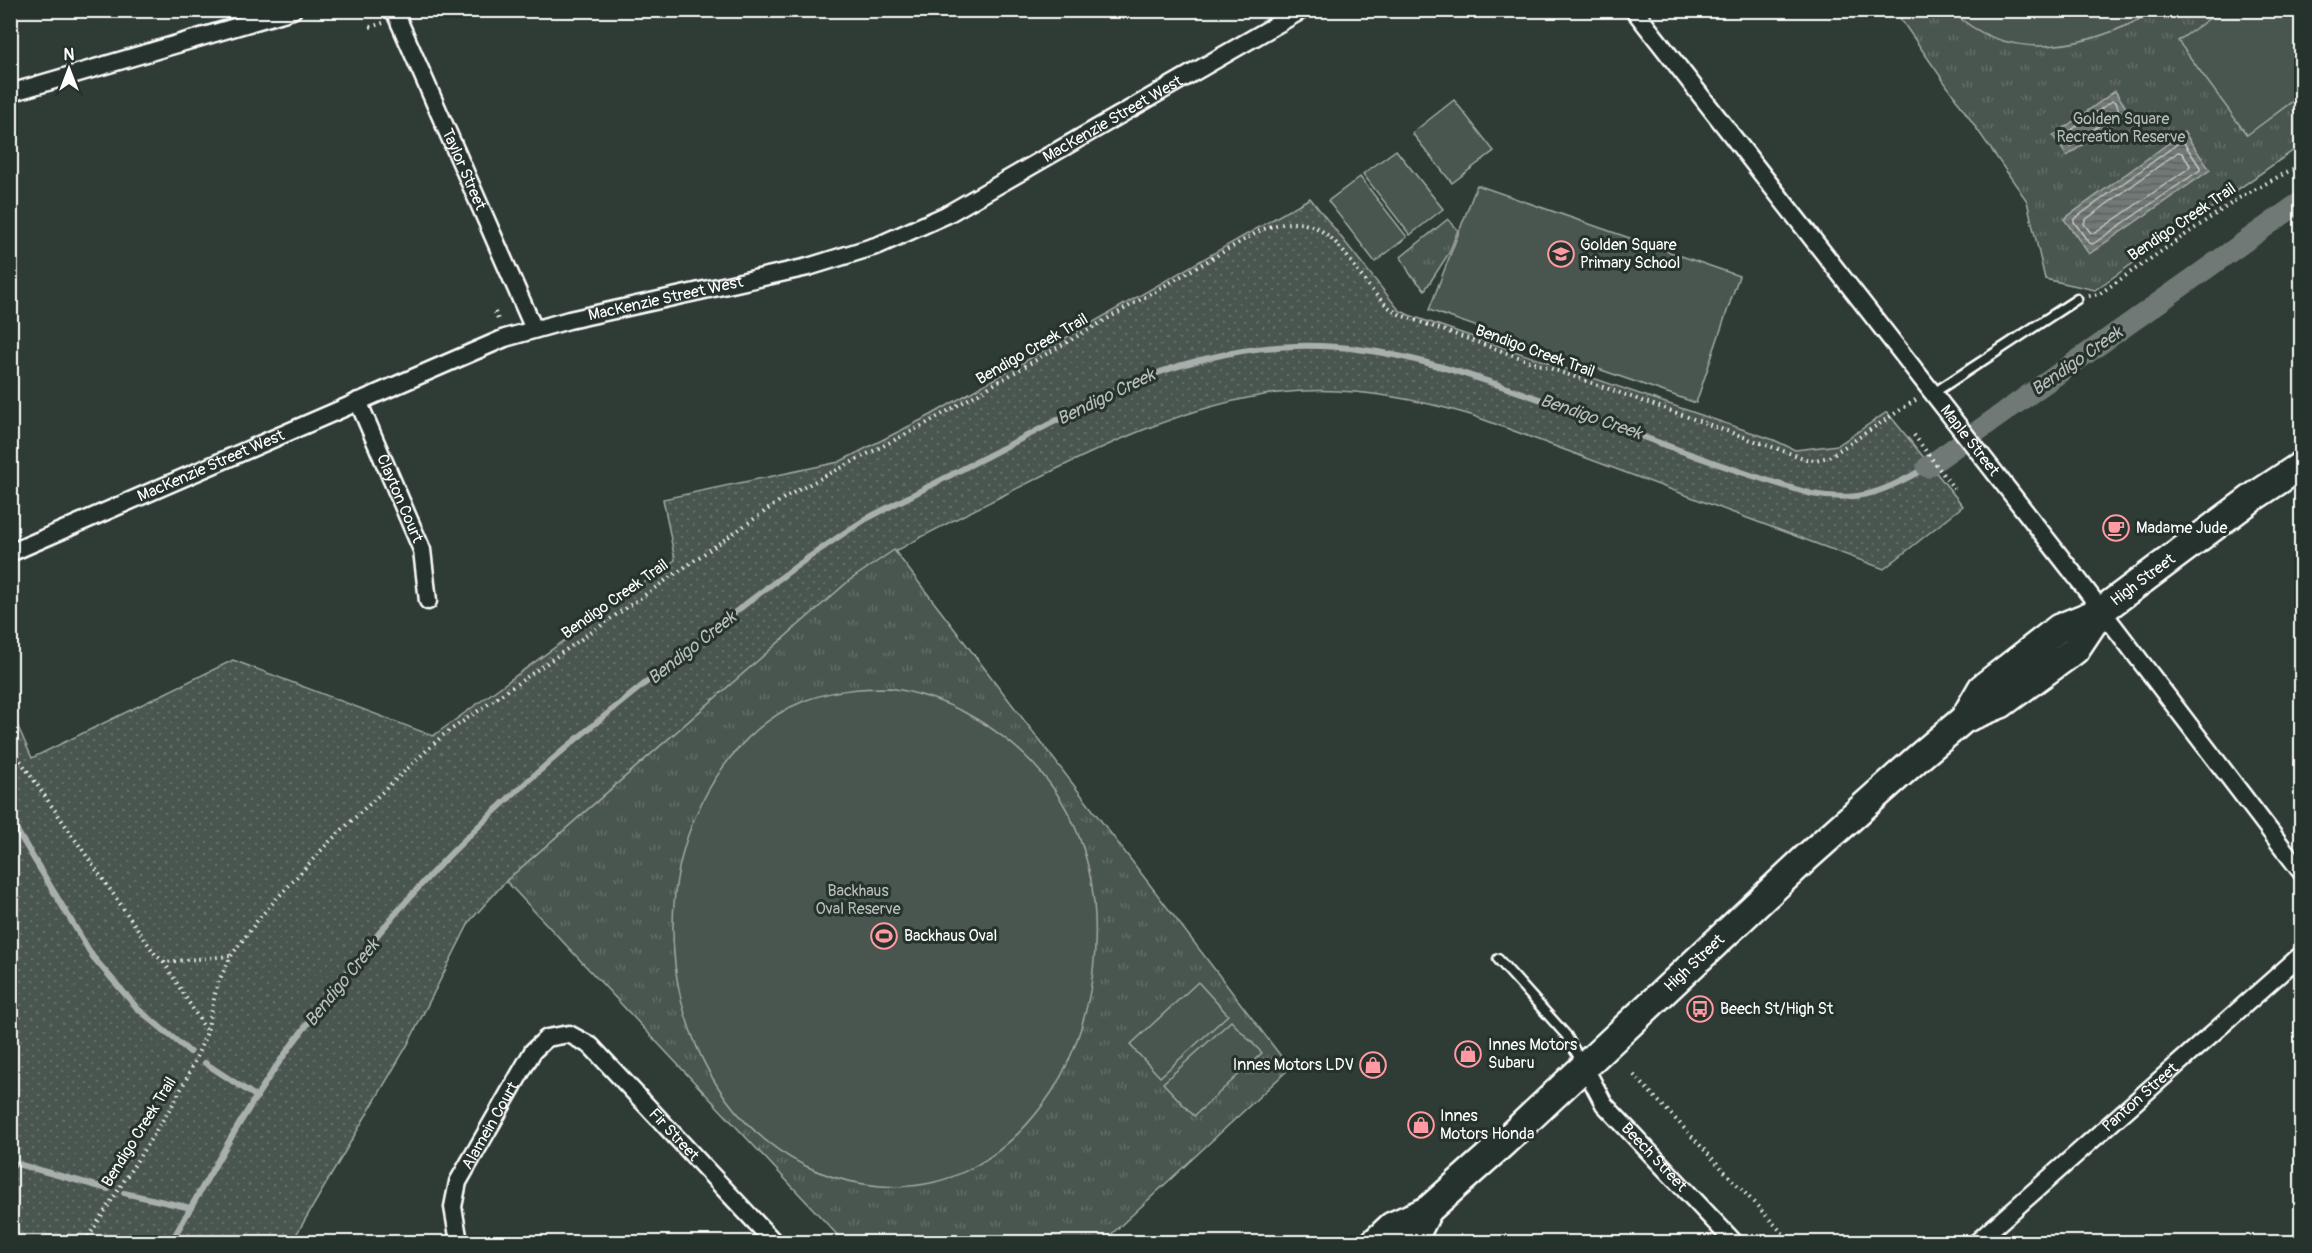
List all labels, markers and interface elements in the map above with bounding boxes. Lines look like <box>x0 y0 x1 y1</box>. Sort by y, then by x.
north arrow <box>39 39 99 99</box>
text: N <box>64 45 75 65</box>
street label: MacKenzie Street West <box>1039 71 1187 167</box>
park label: Golden Square Recreation Reserve <box>2057 109 2185 147</box>
street label: Taylor Street <box>437 125 491 214</box>
street label: Bendigo Creek Trail <box>2124 179 2240 265</box>
place label: Golden Square Primary School <box>1580 235 1680 273</box>
school or university icon: Golden Square Primary School <box>1546 239 1576 269</box>
street label: MacKenzie Street West <box>586 272 745 325</box>
street label: Bendigo Creek Trail <box>972 309 1092 389</box>
street label: Bendigo Creek Trail <box>1472 320 1598 382</box>
water label: Bendigo Creek <box>2027 320 2128 401</box>
water label: Bendigo Creek <box>1053 363 1160 431</box>
water label: Bendigo Creek <box>1537 389 1646 446</box>
street label: Maple Street <box>1936 401 2004 481</box>
street label: MacKenzie Street West <box>134 425 288 506</box>
street label: Clayton Court <box>372 451 428 546</box>
cafe icon: Madame Jude <box>2101 513 2131 543</box>
place label: Madame Jude <box>2136 518 2228 538</box>
street label: High Street <box>2107 549 2180 610</box>
street label: Bendigo Creek Trail <box>558 555 672 643</box>
water label: Bendigo Creek <box>643 605 742 690</box>
park label: Backhaus Oval Reserve <box>815 881 901 919</box>
sports icon: Backhaus Oval <box>869 921 899 951</box>
place label: Backhaus Oval <box>904 926 997 946</box>
street label: High Street <box>1660 929 1729 996</box>
water label: Bendigo Creek <box>300 933 385 1031</box>
bus stop icon: Beech St/High St <box>1685 994 1715 1024</box>
place label: Beech St/High St <box>1720 999 1834 1019</box>
place label: Innes Motors Subaru <box>1488 1035 1577 1073</box>
shop icon: Innes Motors Subaru <box>1453 1039 1483 1069</box>
shop icon: Innes Motors LDV <box>1358 1050 1388 1080</box>
place label: Innes Motors LDV <box>1233 1055 1354 1075</box>
street label: Panton Street <box>2098 1058 2183 1136</box>
street label: Bendigo Creek Trail <box>97 1073 181 1191</box>
street label: Alamein Court <box>457 1078 524 1173</box>
street label: Fir Street <box>644 1104 704 1166</box>
place label: Innes Motors Honda <box>1440 1106 1534 1144</box>
shop icon: Innes Motors Honda <box>1406 1110 1436 1140</box>
street label: Beech Street <box>1617 1119 1692 1196</box>

